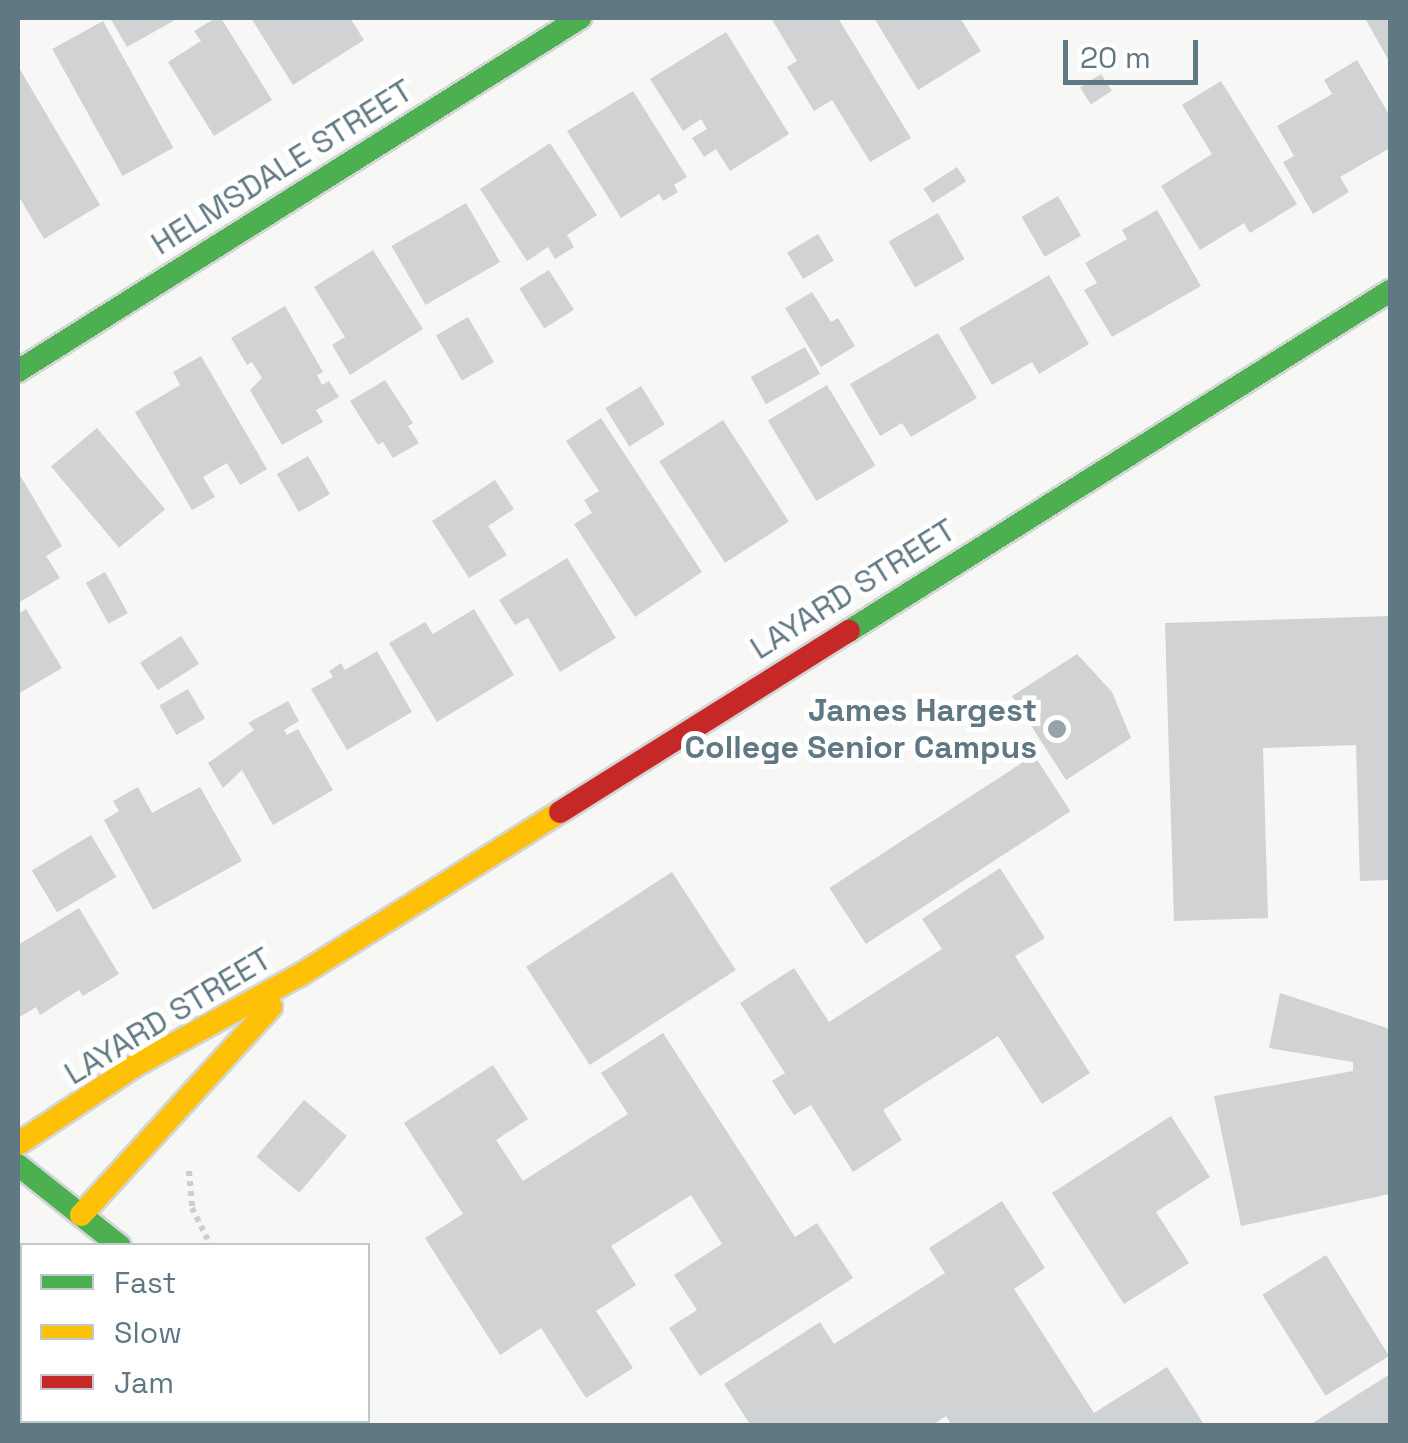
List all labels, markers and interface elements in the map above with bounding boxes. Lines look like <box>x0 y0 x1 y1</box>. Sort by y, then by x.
scale bar <box>1068 20 1203 82</box>
text: 20 m <box>1080 38 1151 77</box>
street label: HELMSDALE STREET <box>144 71 420 263</box>
street label: LAYARD STREET <box>743 511 963 667</box>
place label: James Hargest College Senior Campus <box>685 692 1037 767</box>
marker: James Hargest College Senior Campus <box>1046 718 1068 740</box>
street label: LAYARD STREET <box>58 939 278 1093</box>
legend <box>20 1243 370 1423</box>
text: Fast <box>114 1263 176 1302</box>
text: Slow <box>114 1313 182 1352</box>
text: Jam <box>114 1363 174 1402</box>

